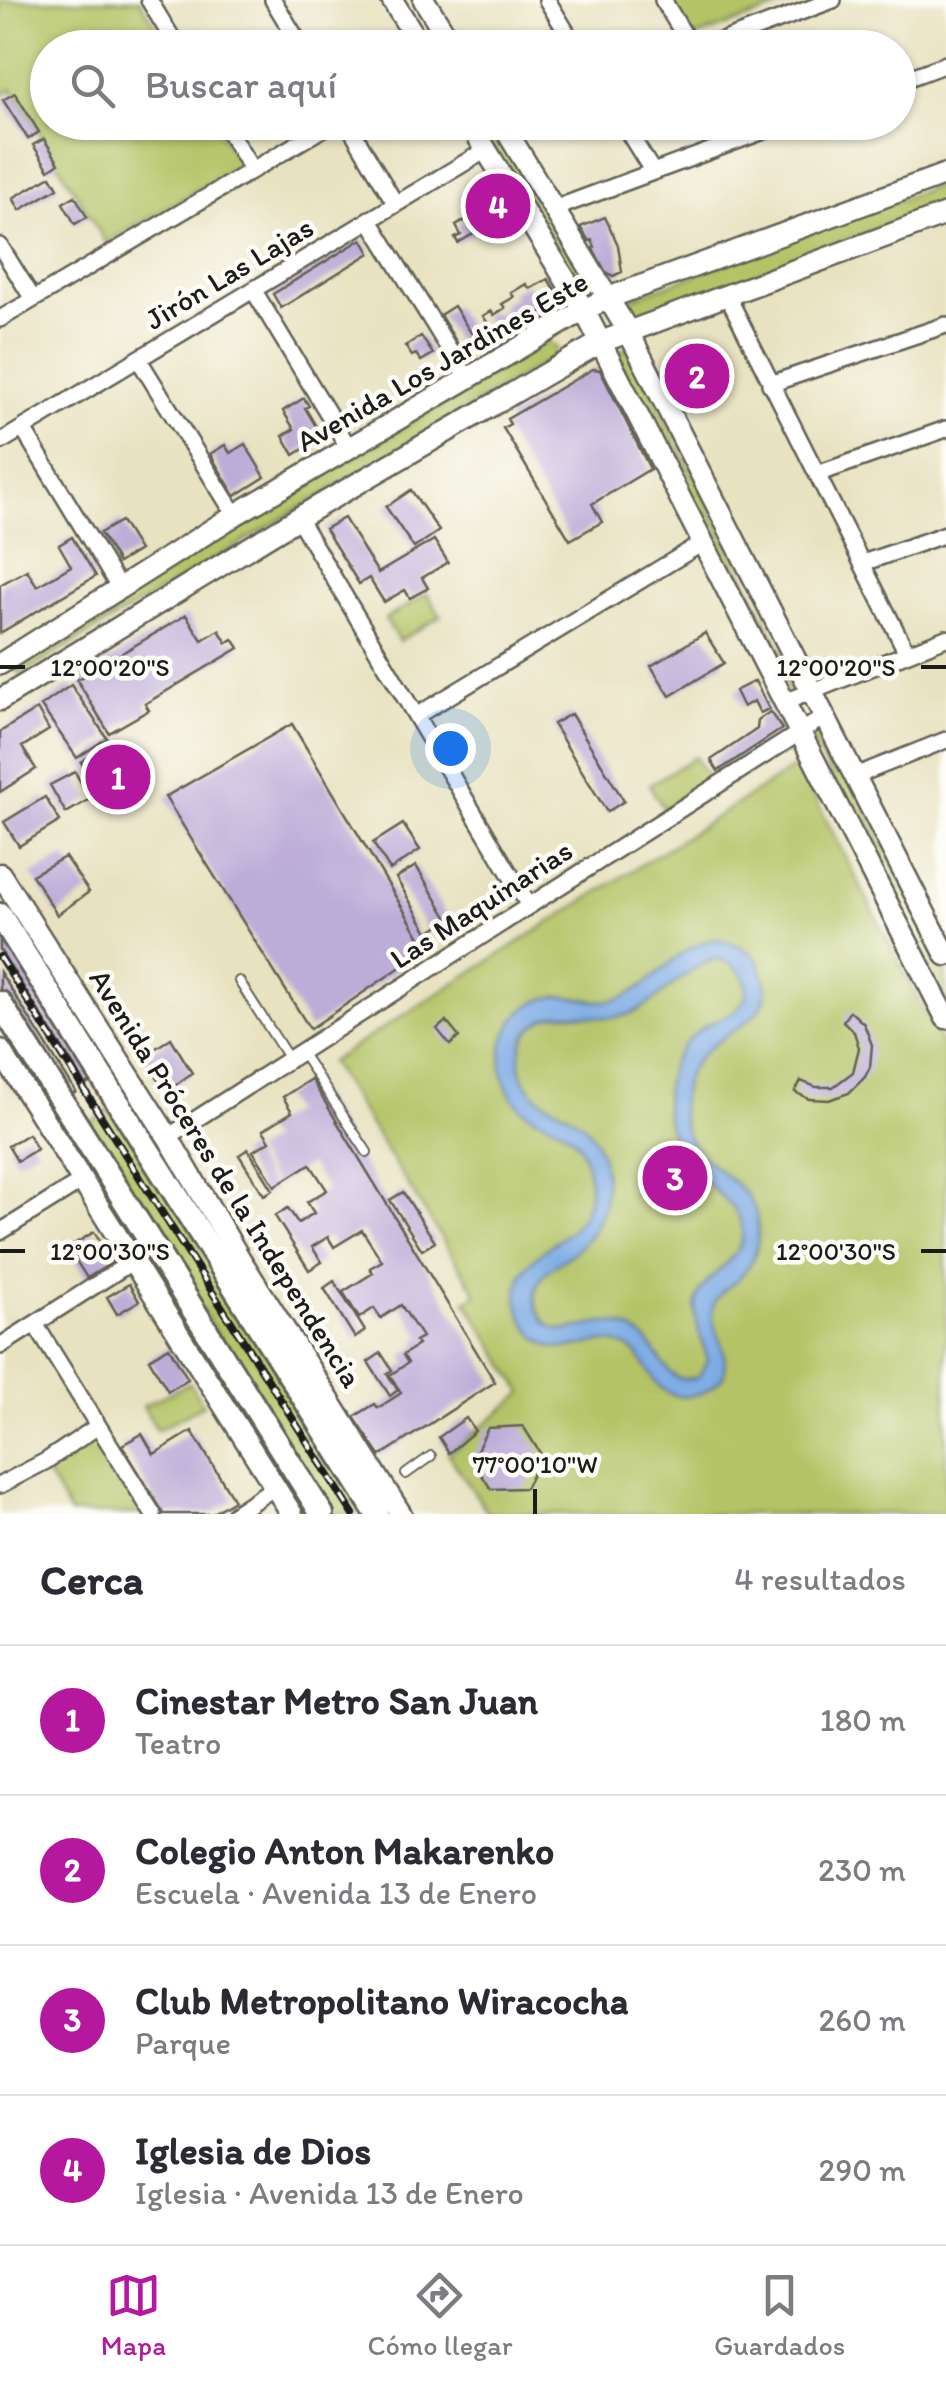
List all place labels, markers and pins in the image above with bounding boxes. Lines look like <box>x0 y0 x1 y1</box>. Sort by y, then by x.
pin: 4 <box>466 168 530 244</box>
pin: 2 <box>664 338 730 414</box>
pin: 1 <box>86 740 150 814</box>
pin: 3 <box>642 1140 708 1216</box>

